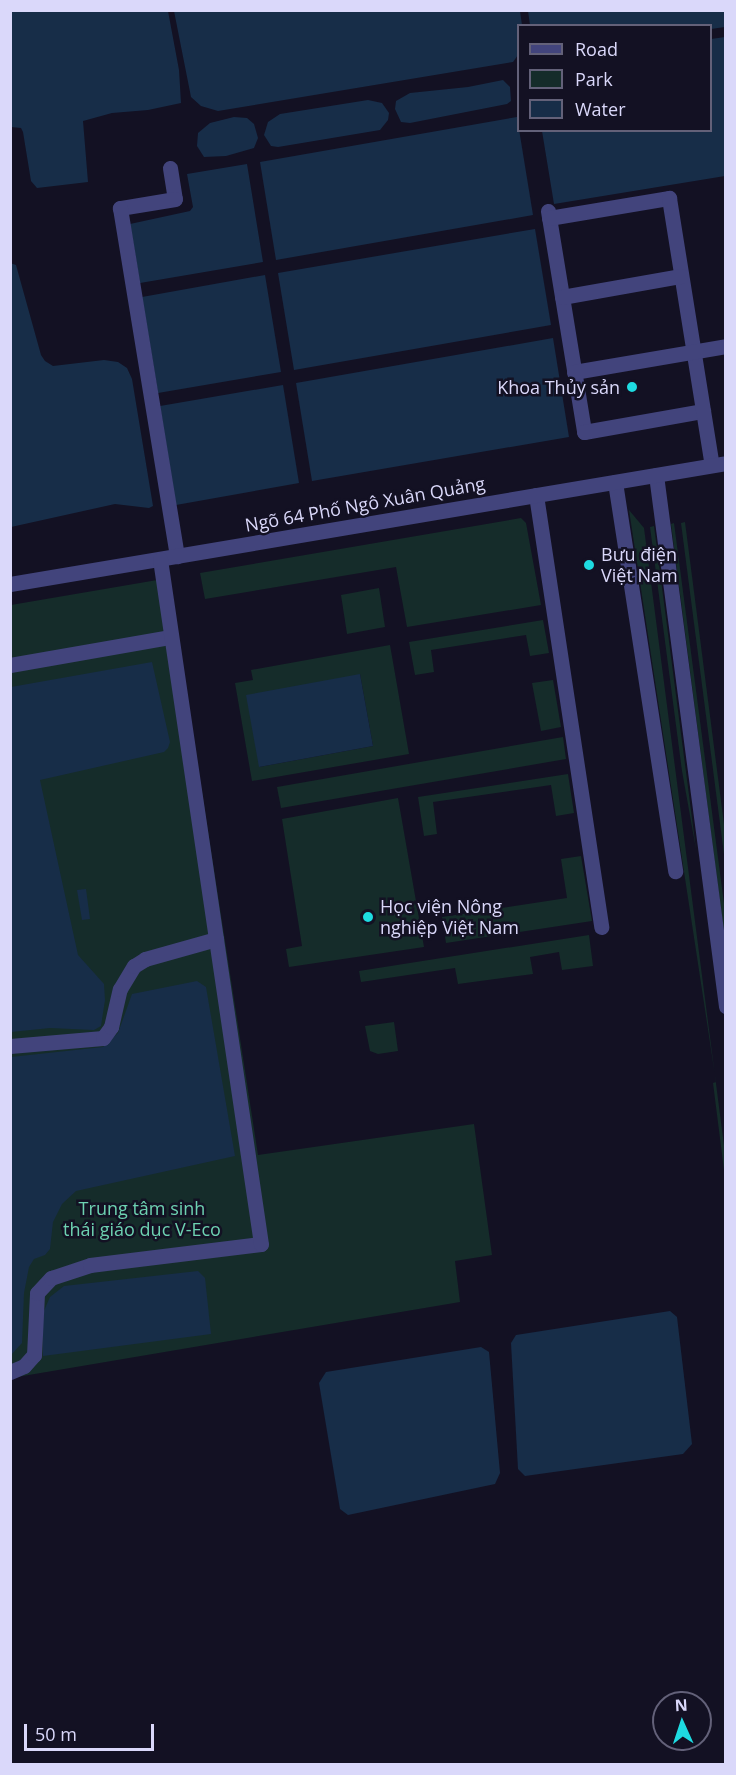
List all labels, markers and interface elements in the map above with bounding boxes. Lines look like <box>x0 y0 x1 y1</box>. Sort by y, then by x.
legend <box>517 24 712 132</box>
text: Road <box>575 37 618 61</box>
text: Park <box>575 67 613 91</box>
text: Water <box>575 97 626 121</box>
place label: Khoa Thủy sản <box>497 376 620 398</box>
marker: Khoa Thủy sản <box>625 380 639 394</box>
street label: Ngõ 64 Phố Ngô Xuân Quảng <box>243 472 487 536</box>
place label: Bưu điện Việt Nam <box>601 544 678 586</box>
marker: Bưu điện Việt Nam <box>582 558 596 572</box>
place label: Học viện Nông nghiệp Việt Nam <box>380 896 519 938</box>
marker: Học viện Nông nghiệp Việt Nam <box>361 910 375 924</box>
park label: Trung tâm sinh thái giáo dục V-Eco <box>63 1198 221 1240</box>
north arrow <box>652 1691 712 1751</box>
text: N <box>674 1694 688 1716</box>
scale bar <box>27 1712 158 1750</box>
text: 50 m <box>35 1722 77 1746</box>

